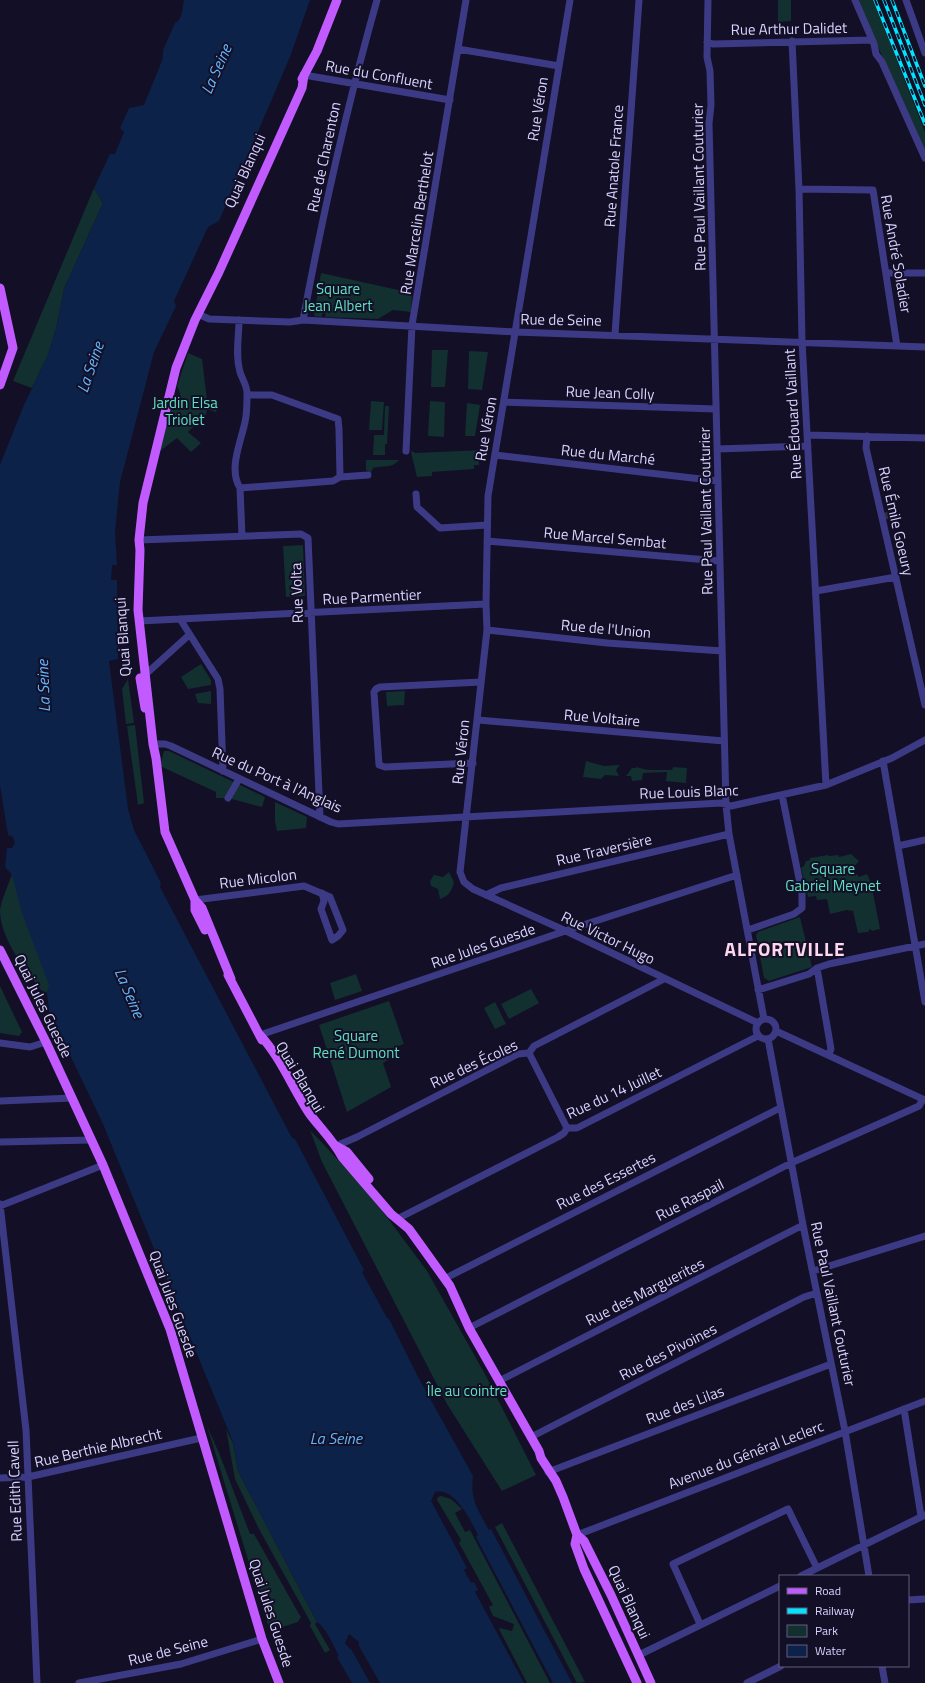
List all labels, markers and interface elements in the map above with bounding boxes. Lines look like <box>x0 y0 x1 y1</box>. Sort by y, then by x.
street label: Rue Arthur Dalidet <box>730 16 848 41</box>
water label: La Seine <box>194 39 238 98</box>
street label: Rue du Confluent <box>324 54 435 95</box>
street label: Rue Véron <box>521 75 554 143</box>
street label: Rue de Charenton <box>301 100 346 214</box>
street label: Rue Paul Vaillant Couturier <box>686 103 711 271</box>
street label: Rue Anatole France <box>598 104 629 228</box>
street label: Quai Blanqui <box>218 130 271 212</box>
street label: Rue Marcelin Berthelot <box>394 149 439 296</box>
street label: Rue André Soladier <box>875 193 918 315</box>
park label: Square Jean Albert <box>303 277 373 317</box>
street label: Rue de Seine <box>520 307 602 332</box>
water label: La Seine <box>70 337 110 396</box>
street label: Rue Édouard Vaillant <box>778 347 807 480</box>
street label: Rue Jean Colly <box>565 379 655 406</box>
park label: Jardin Elsa Triolet <box>152 391 218 431</box>
street label: Rue Véron <box>469 395 502 463</box>
street label: Rue Paul Vaillant Couturier <box>693 427 718 595</box>
street label: Rue du Marché <box>560 438 656 471</box>
street label: Rue Émile Goeury <box>873 464 920 578</box>
street label: Rue Marcel Sembat <box>543 521 668 554</box>
street label: Rue Volta <box>284 562 309 624</box>
street label: Rue Parmentier <box>322 582 422 611</box>
street label: Quai Blanqui <box>108 597 137 677</box>
street label: Rue de l'Union <box>560 613 652 644</box>
water label: La Seine <box>30 658 56 713</box>
street label: Rue Voltaire <box>563 703 641 732</box>
street label: Rue Véron <box>446 718 475 785</box>
street label: Rue du Port à l'Anglais <box>208 740 346 819</box>
street label: Rue Louis Blanc <box>639 778 739 805</box>
street label: Rue Traversière <box>554 827 654 872</box>
park label: Square Gabriel Meynet <box>785 857 881 897</box>
street label: Rue Micolon <box>218 862 298 895</box>
street label: Rue Victor Hugo <box>557 905 659 970</box>
street label: Rue Jules Guesde <box>428 917 538 974</box>
district label: ALFORTVILLE <box>724 934 846 963</box>
street label: Quai Jules Guesde <box>8 950 79 1062</box>
water label: La Seine <box>109 964 152 1023</box>
park label: Square René Dumont <box>313 1024 400 1064</box>
street label: Rue des Écoles <box>426 1033 521 1094</box>
street label: Quai Blanqui <box>270 1037 331 1117</box>
street label: Rue du 14 Juillet <box>562 1060 666 1125</box>
street label: Rue des Essertes <box>552 1146 659 1215</box>
street label: Rue Raspail <box>652 1173 728 1227</box>
street label: Rue Paul Vaillant Couturier <box>805 1220 862 1388</box>
street label: Quai Jules Guesde <box>143 1247 204 1361</box>
street label: Rue des Marguerites <box>581 1252 708 1331</box>
street label: Rue des Pivoines <box>615 1317 721 1386</box>
park label: Île au cointre <box>426 1379 507 1402</box>
street label: Rue des Lilas <box>642 1379 727 1430</box>
street label: Avenue du Général Leclerc <box>665 1414 827 1495</box>
street label: Rue Berthie Albrecht <box>32 1421 165 1473</box>
water label: La Seine <box>310 1426 364 1450</box>
street label: Rue Edith Cavell <box>1 1440 28 1542</box>
street label: Quai Jules Guesde <box>243 1556 300 1670</box>
street label: Quai Blanqui <box>602 1561 657 1643</box>
legend <box>779 1575 909 1667</box>
text: Road <box>815 1581 841 1600</box>
text: Railway <box>815 1601 855 1620</box>
text: Park <box>815 1621 838 1640</box>
street label: Rue de Seine <box>126 1630 210 1672</box>
text: Water <box>815 1641 846 1660</box>

